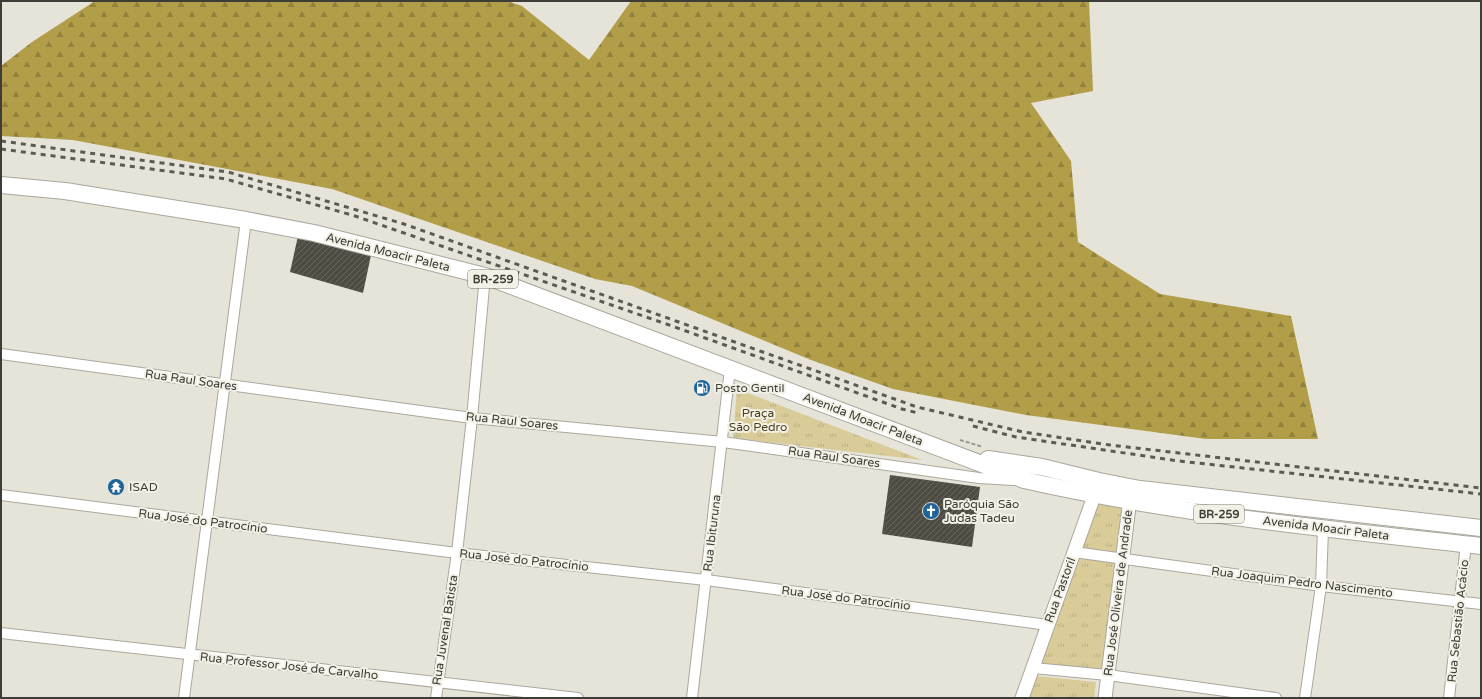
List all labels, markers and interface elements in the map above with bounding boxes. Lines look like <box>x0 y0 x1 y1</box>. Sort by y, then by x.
street label: Avenida Moacir Paleta <box>324 230 452 274</box>
road number: BR-259 <box>468 270 518 288</box>
street label: Rua Raul Soares <box>144 367 238 393</box>
fuel station icon: Posto Gentil <box>692 378 712 398</box>
place label: Posto Gentil <box>715 381 784 395</box>
street label: Avenida Moacir Paleta <box>801 390 925 448</box>
park label: Praça São Pedro <box>729 406 787 434</box>
street label: Rua Raul Soares <box>465 409 559 433</box>
street label: Rua Raul Soares <box>787 444 881 470</box>
temple icon: ISAD <box>106 477 126 497</box>
place label: ISAD <box>129 480 158 494</box>
street label: Rua Ibituruna <box>700 494 724 572</box>
place label: Paróquia São Judas Tadeu <box>944 497 1019 525</box>
church icon: Paróquia São Judas Tadeu <box>921 501 941 521</box>
road number: BR-259 <box>1194 505 1244 523</box>
street label: Rua José do Patrocínio <box>138 506 268 536</box>
street label: Rua José Oliveira de Andrade <box>1101 509 1135 677</box>
street label: Avenida Moacir Paleta <box>1262 513 1390 543</box>
street label: Rua José do Patrocínio <box>459 546 589 574</box>
street label: Rua Pastoril <box>1042 556 1078 624</box>
street label: Rua Sebastião Acácio <box>1445 559 1471 683</box>
street label: Rua Joaquim Pedro Nascimento <box>1210 564 1394 600</box>
street label: Rua Juvenal Batista <box>429 574 461 686</box>
street label: Rua José do Patrocínio <box>781 583 911 613</box>
street label: Rua Professor José de Carvalho <box>199 650 379 682</box>

